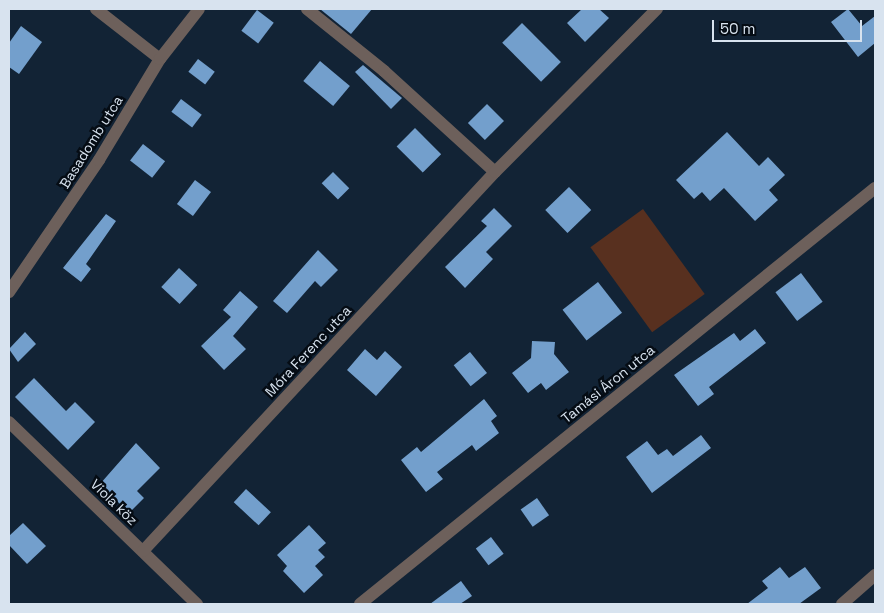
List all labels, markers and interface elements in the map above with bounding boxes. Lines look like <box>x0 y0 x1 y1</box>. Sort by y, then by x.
scale bar <box>714 10 864 42</box>
text: 50 m <box>720 19 755 38</box>
street label: Basadomb utca <box>56 93 126 191</box>
street label: Móra Ferenc utca <box>262 302 354 400</box>
street label: Tamási Áron utca <box>558 341 658 427</box>
street label: Viola köz <box>87 476 141 528</box>

